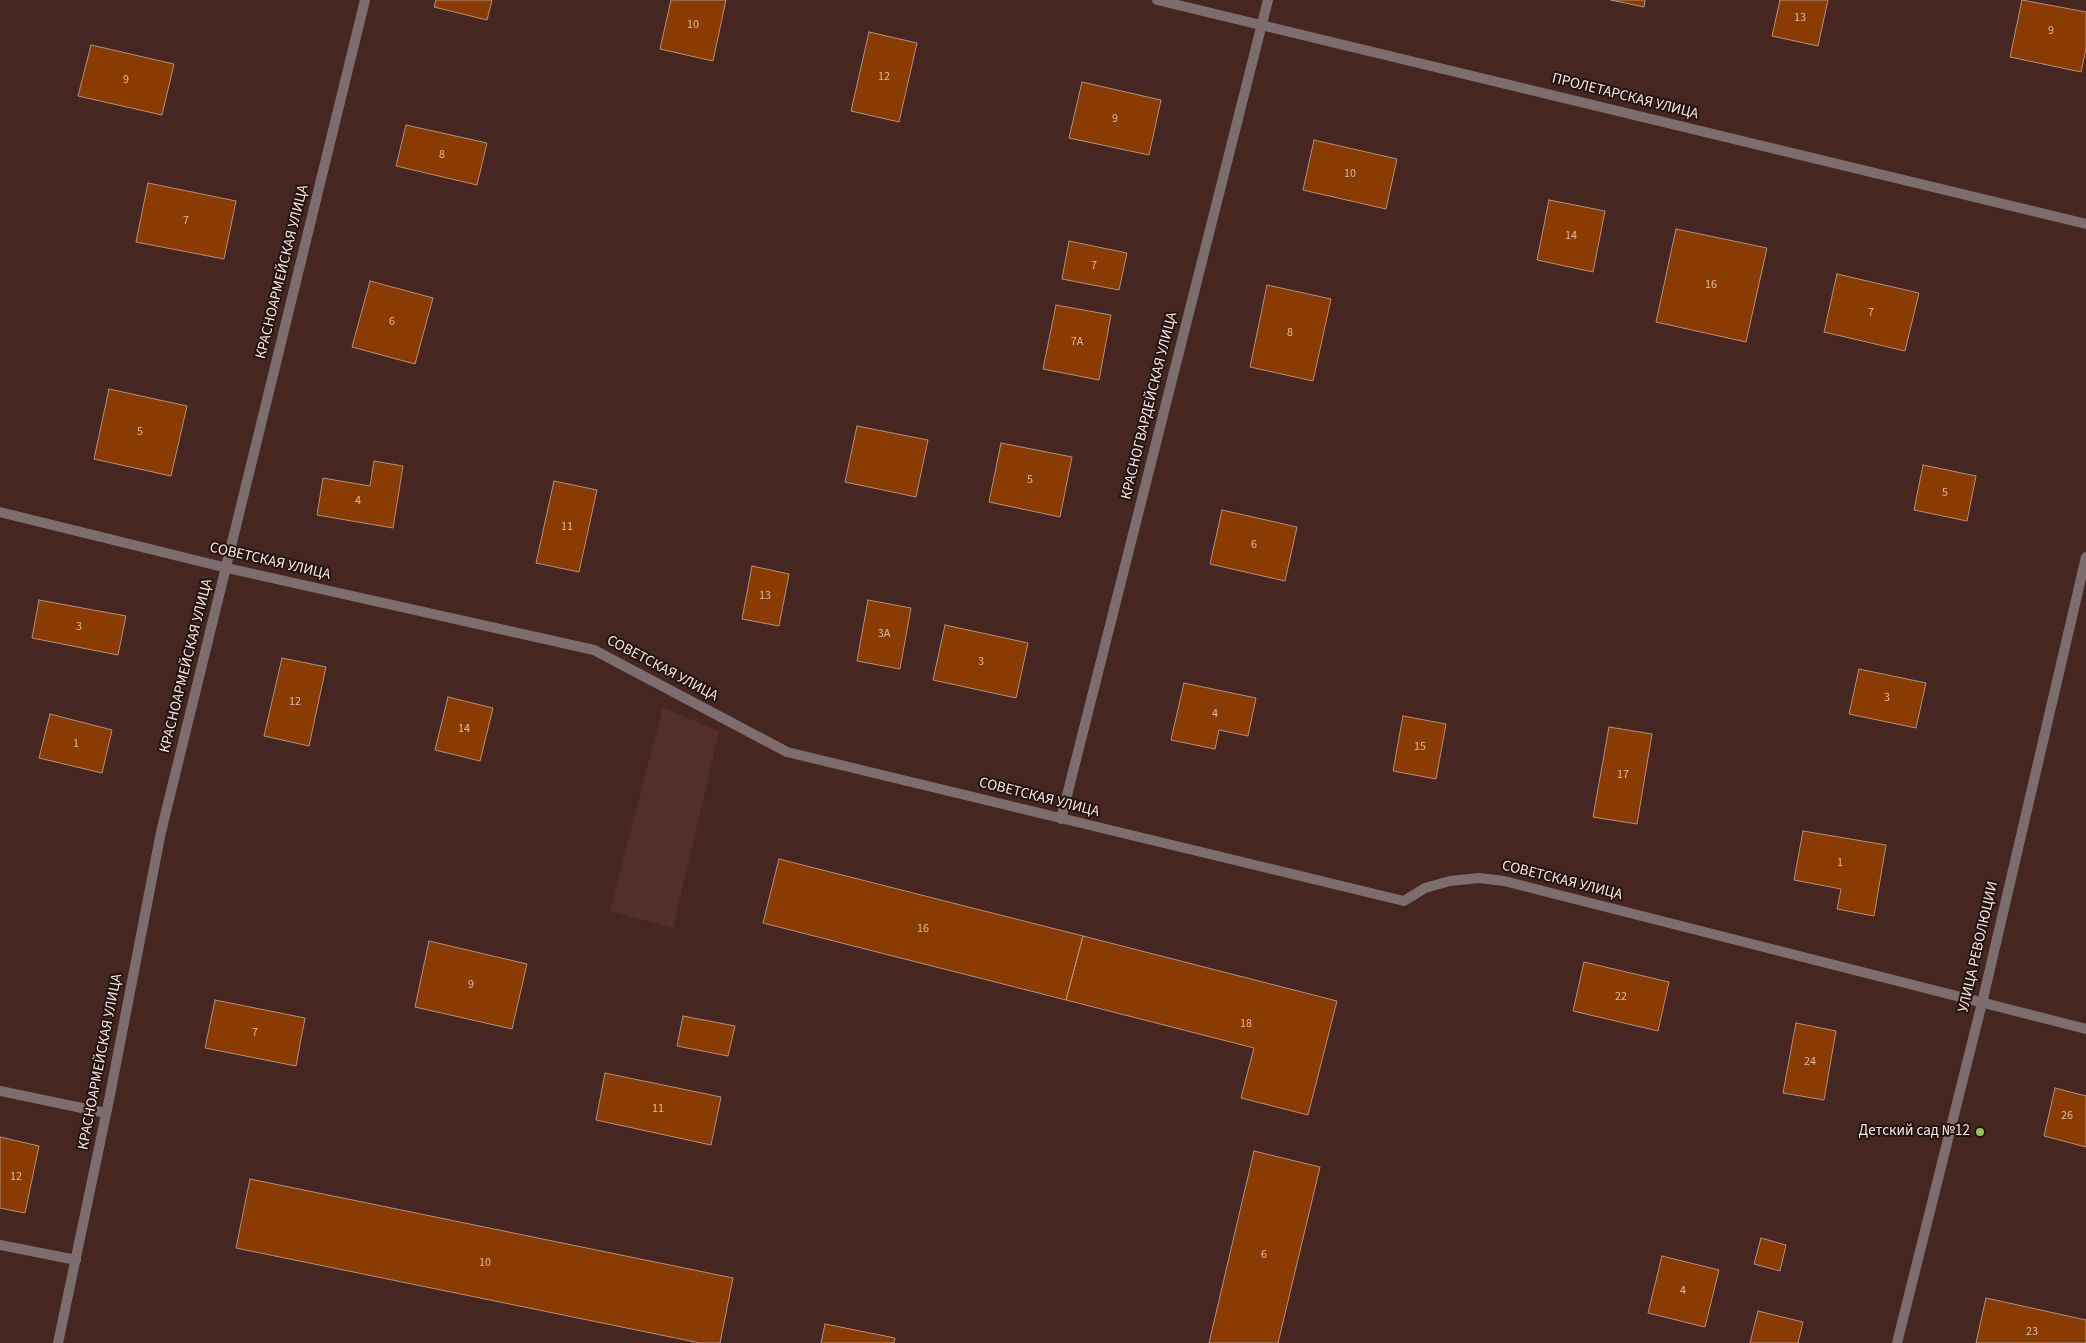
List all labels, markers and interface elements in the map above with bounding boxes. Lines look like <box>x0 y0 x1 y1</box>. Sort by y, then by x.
house number: 13 <box>1794 11 1806 25</box>
house number: 10 <box>687 18 699 32</box>
house number: 9 <box>2048 24 2054 38</box>
house number: 12 <box>878 70 890 84</box>
street label: ПРОЛЕТАРСКАЯ УЛИЦА <box>1550 70 1700 124</box>
house number: 9 <box>123 73 129 87</box>
house number: 9 <box>1112 112 1118 126</box>
house number: 8 <box>439 148 445 162</box>
house number: 10 <box>1344 167 1356 181</box>
street label: КРАСНОАРМЕЙСКАЯ УЛИЦА <box>253 183 313 361</box>
house number: 7 <box>183 214 189 228</box>
house number: 14 <box>1565 229 1577 243</box>
house number: 7 <box>1091 259 1097 273</box>
house number: 16 <box>1705 278 1717 292</box>
house number: 7 <box>1868 306 1874 320</box>
street label: КРАСНОГВАРДЕЙСКАЯ УЛИЦА <box>1118 310 1182 502</box>
house number: 6 <box>389 315 395 329</box>
house number: 8 <box>1287 326 1293 340</box>
house number: 7А <box>1071 335 1083 349</box>
house number: 5 <box>137 425 143 439</box>
house number: 5 <box>1027 473 1033 487</box>
house number: 5 <box>1942 486 1948 500</box>
house number: 4 <box>355 494 361 508</box>
house number: 11 <box>561 520 573 534</box>
house number: 6 <box>1251 538 1257 552</box>
street label: СОВЕТСКАЯ УЛИЦА <box>208 539 332 585</box>
street label: КРАСНОАРМЕЙСКАЯ УЛИЦА <box>157 577 217 755</box>
house number: 13 <box>759 589 771 603</box>
house number: 3 <box>76 620 82 634</box>
house number: 3А <box>878 627 890 641</box>
street label: СОВЕТСКАЯ УЛИЦА <box>603 632 721 706</box>
house number: 3 <box>978 655 984 669</box>
house number: 3 <box>1884 691 1890 705</box>
house number: 12 <box>289 695 301 709</box>
house number: 4 <box>1212 707 1218 721</box>
house number: 14 <box>458 722 470 736</box>
house number: 1 <box>73 737 79 751</box>
house number: 15 <box>1414 740 1426 754</box>
house number: 17 <box>1617 768 1629 782</box>
street label: СОВЕТСКАЯ УЛИЦА <box>977 774 1101 822</box>
house number: 1 <box>1837 856 1843 870</box>
street label: СОВЕТСКАЯ УЛИЦА <box>1500 857 1624 905</box>
street label: УЛИЦА РЕВОЛЮЦИИ <box>1955 880 2003 1014</box>
house number: 16 <box>917 922 929 936</box>
street label: КРАСНОАРМЕЙСКАЯ УЛИЦА <box>75 972 127 1152</box>
house number: 9 <box>468 978 474 992</box>
house number: 22 <box>1615 990 1627 1004</box>
house number: 18 <box>1240 1017 1252 1031</box>
house number: 7 <box>252 1026 258 1040</box>
house number: 24 <box>1804 1055 1816 1069</box>
house number: 11 <box>652 1102 664 1116</box>
house number: 26 <box>2061 1109 2073 1123</box>
place label: Детский сад №12 <box>1859 1123 1970 1141</box>
marker: Детский сад №12 <box>1974 1126 1986 1138</box>
house number: 12 <box>10 1170 22 1184</box>
house number: 6 <box>1261 1248 1267 1262</box>
house number: 10 <box>479 1256 491 1270</box>
house number: 4 <box>1680 1284 1686 1298</box>
house number: 23 <box>2026 1325 2038 1339</box>

